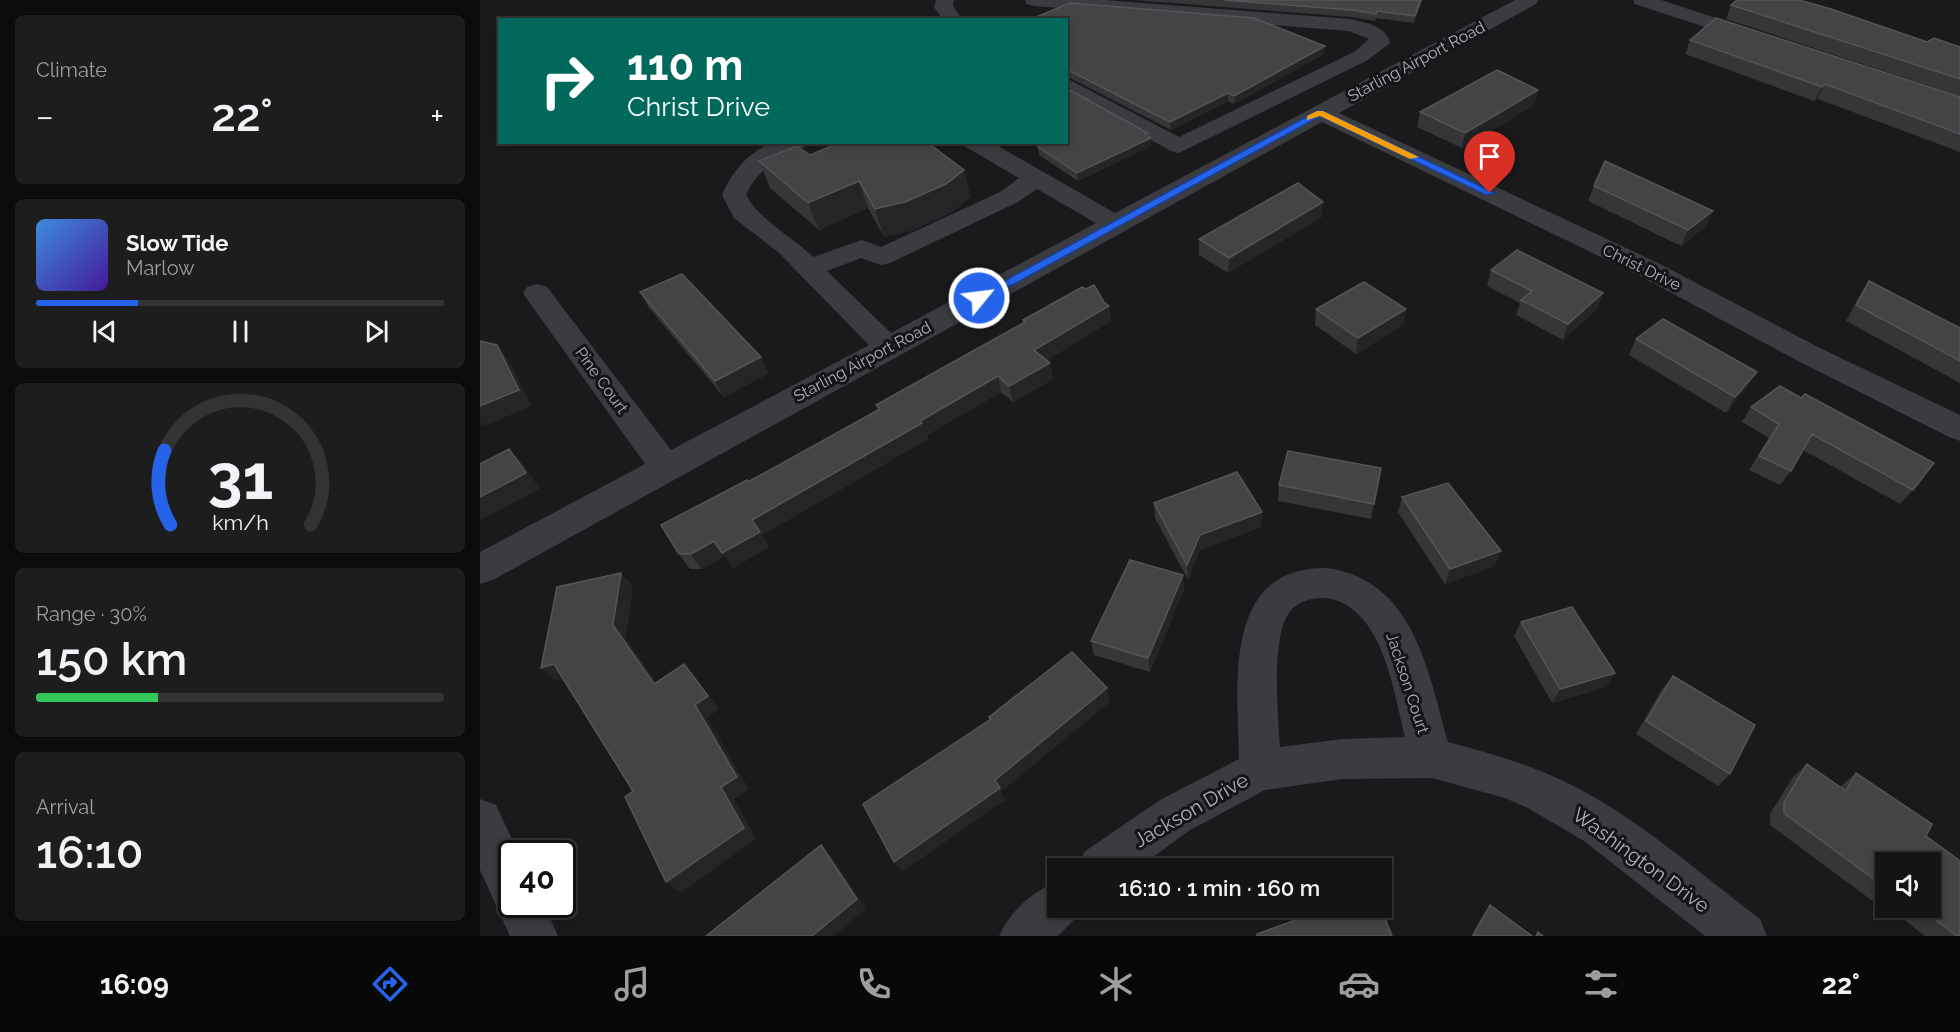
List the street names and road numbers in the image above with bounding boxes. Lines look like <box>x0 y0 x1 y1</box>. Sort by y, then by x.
street label: Starling Airport Road <box>1344 17 1488 106</box>
street label: Christ Drive <box>1600 240 1684 295</box>
street label: Starling Airport Road <box>790 317 934 406</box>
street label: Pine Court <box>571 343 632 418</box>
street label: Jackson Court <box>1382 630 1433 737</box>
street label: Jackson Drive <box>1130 767 1253 852</box>
street label: Washington Drive <box>1568 802 1714 918</box>

